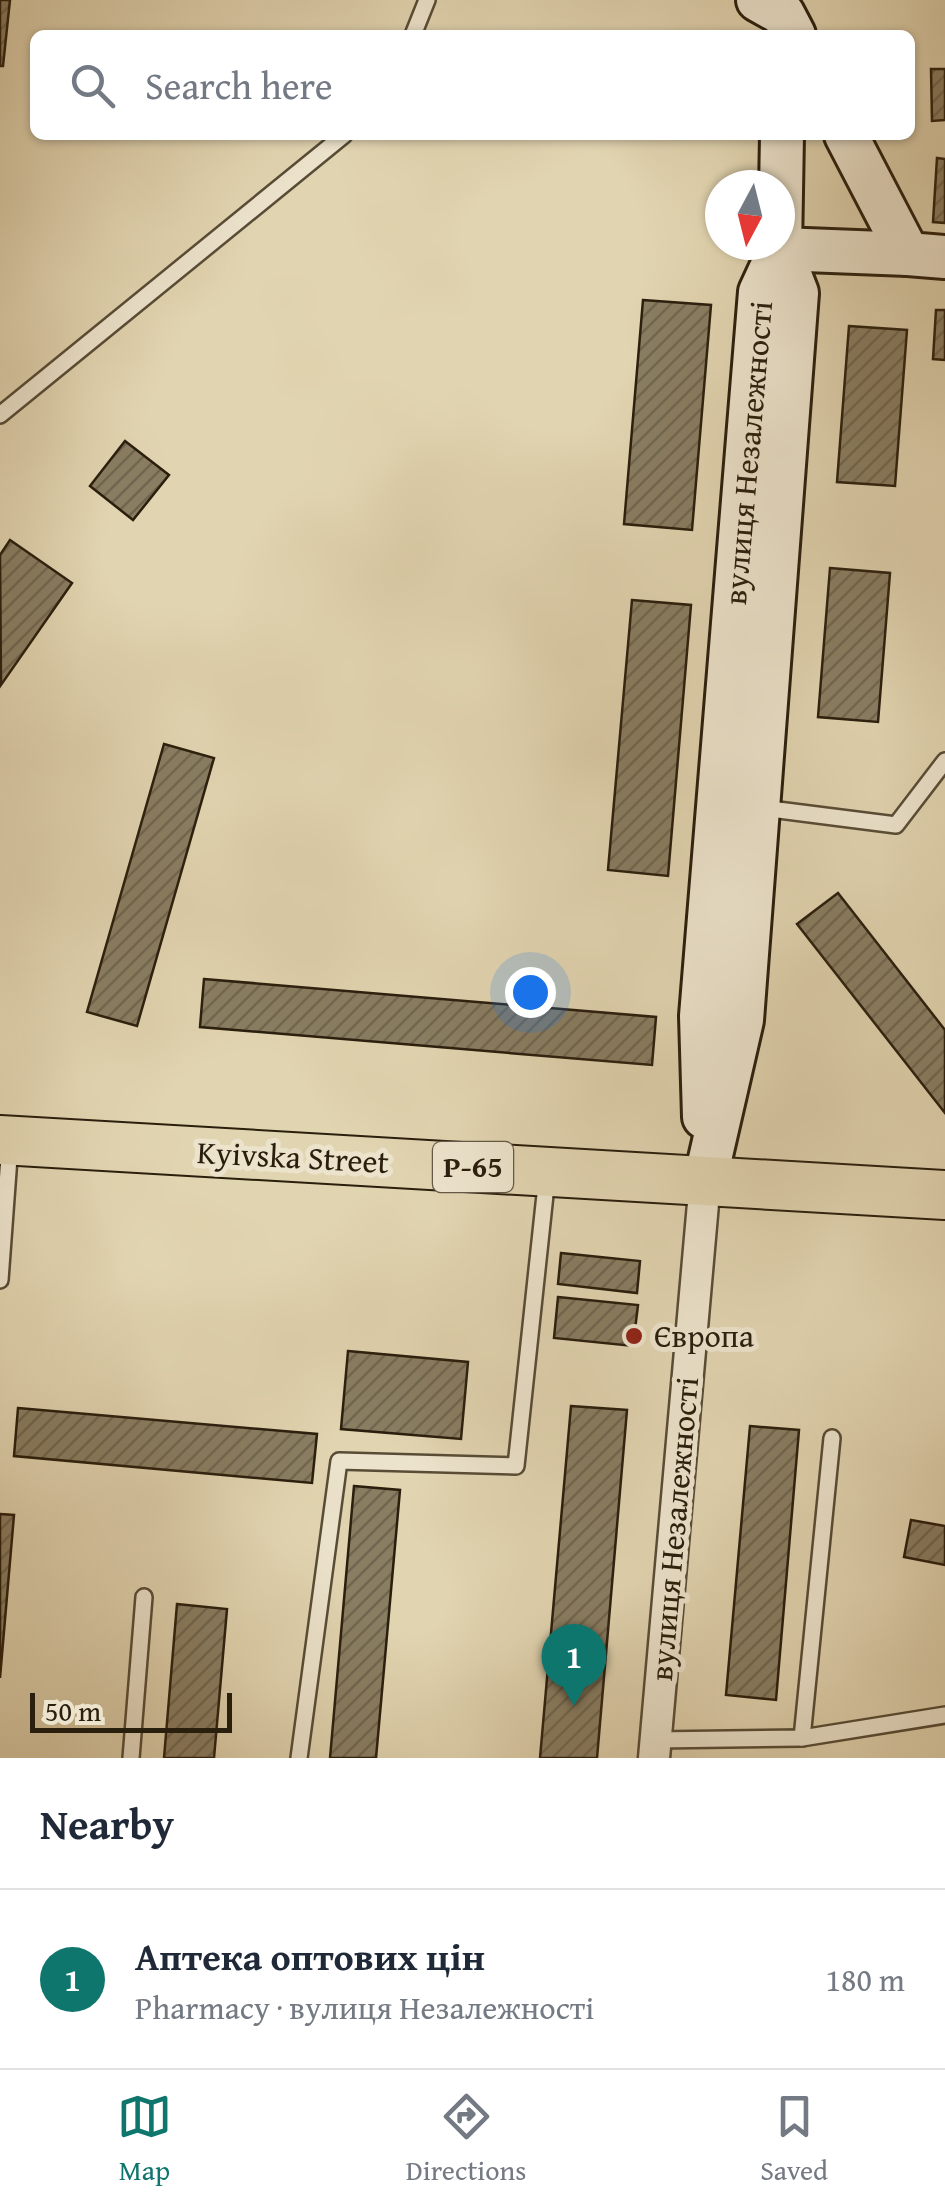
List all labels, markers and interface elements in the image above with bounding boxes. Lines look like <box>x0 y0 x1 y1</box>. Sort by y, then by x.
search box <box>30 30 915 140</box>
text: Search here <box>145 57 333 113</box>
icon: search <box>65 58 120 113</box>
north arrow <box>705 170 795 260</box>
street label: вулиця Незалежності <box>711 299 784 607</box>
your location <box>505 967 556 1018</box>
street label: Kyivska Street <box>196 1128 390 1185</box>
road number: Р-65 <box>433 1142 513 1192</box>
place label: Європа <box>654 1312 755 1359</box>
marker: Європа <box>623 1325 645 1347</box>
street label: вулиця Незалежності <box>637 1375 710 1683</box>
pin: 1 <box>542 1624 606 1706</box>
scale bar <box>30 1688 232 1732</box>
text: 50 m <box>45 1690 101 1731</box>
text: Nearby <box>40 1793 174 1854</box>
text: Аптека оптових цін <box>135 1928 485 1984</box>
text: 1 <box>64 1956 81 2003</box>
text: 180 m <box>826 1956 905 2003</box>
text: Pharmacy · вулиця Незалежності <box>135 1984 594 2031</box>
tab: Map <box>117 2089 172 2190</box>
tab: Directions <box>406 2089 526 2190</box>
tab: Saved <box>760 2089 828 2190</box>

